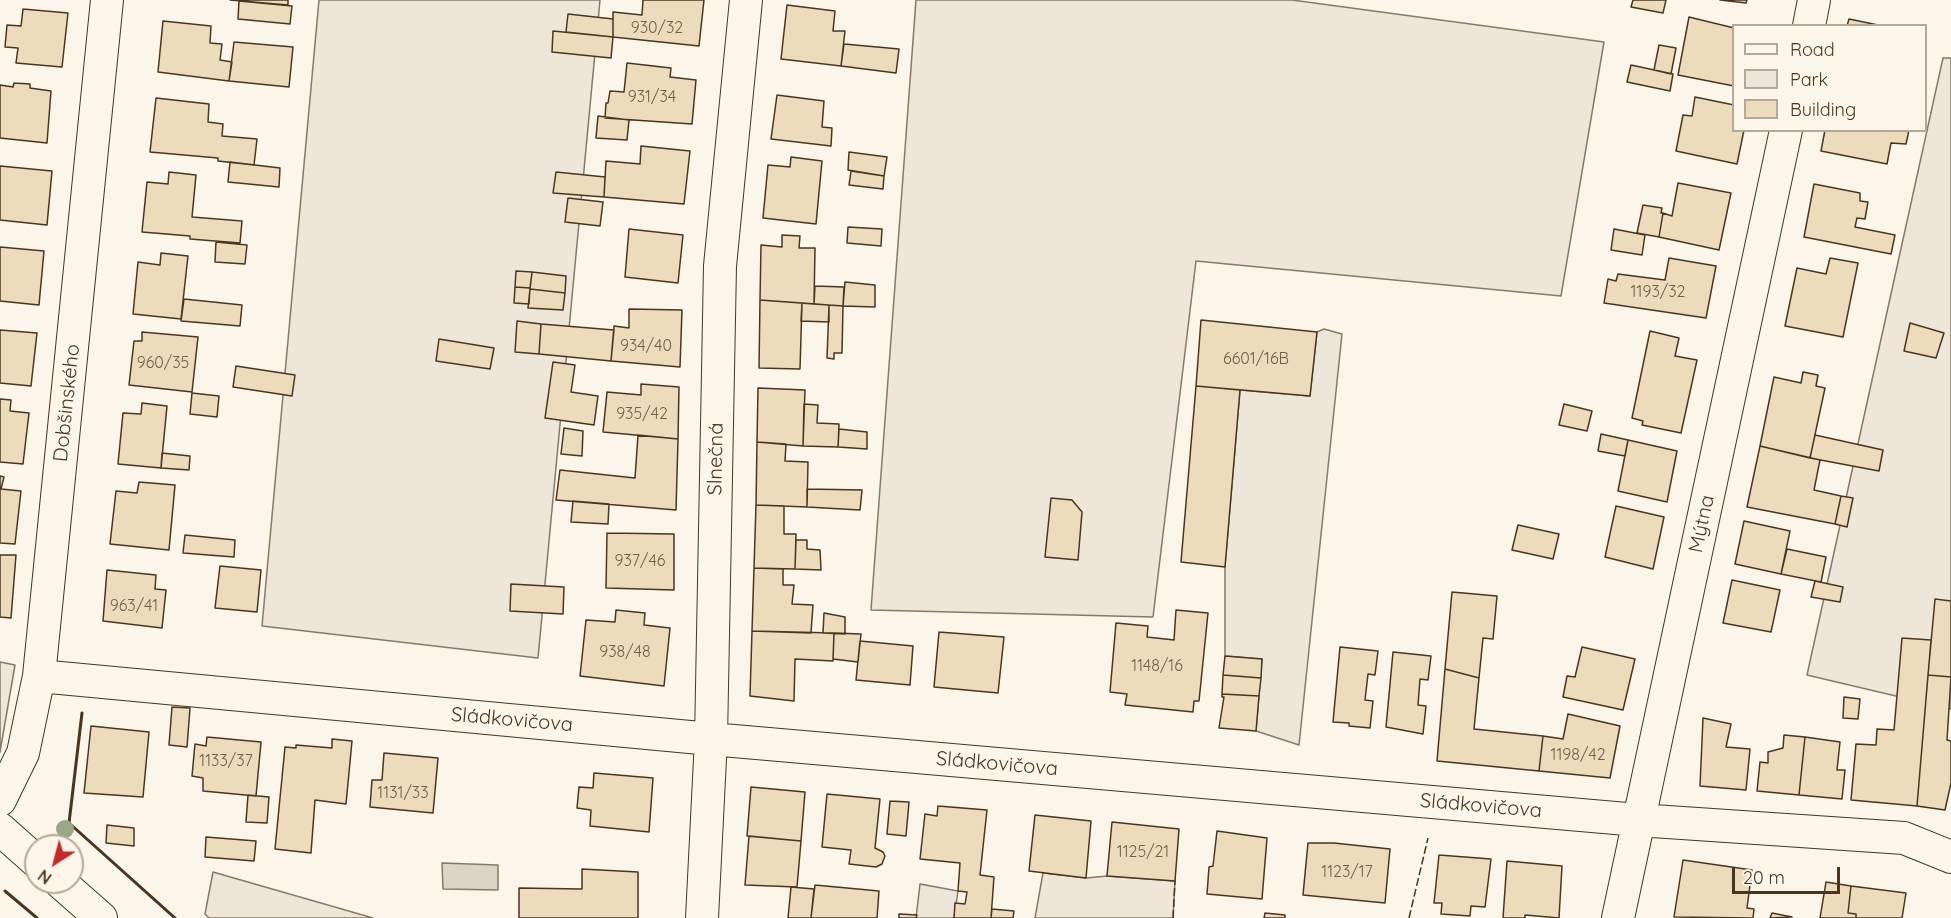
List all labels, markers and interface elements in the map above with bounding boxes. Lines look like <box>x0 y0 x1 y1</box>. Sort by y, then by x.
house number: 930/32 <box>631 18 683 38</box>
legend <box>1732 24 1927 132</box>
text: Road <box>1790 38 1835 61</box>
text: Park <box>1790 68 1828 91</box>
house number: 931/34 <box>628 87 676 107</box>
text: Building <box>1790 98 1856 121</box>
house number: 1193/32 <box>1631 282 1685 302</box>
house number: 934/40 <box>620 336 672 356</box>
street label: Dobšinského <box>49 343 85 463</box>
house number: 6601/16B <box>1223 349 1289 369</box>
house number: 960/35 <box>137 353 189 373</box>
house number: 935/42 <box>616 404 668 424</box>
street label: Slnečná <box>703 422 729 496</box>
street label: Mýtna <box>1684 493 1720 555</box>
house number: 937/46 <box>615 551 665 571</box>
house number: 963/41 <box>110 596 158 616</box>
house number: 938/48 <box>599 642 651 662</box>
house number: 1148/16 <box>1131 656 1183 676</box>
street label: Sládkovičova <box>450 703 574 737</box>
house number: 1198/42 <box>1550 745 1606 765</box>
street label: Sládkovičova <box>935 747 1059 781</box>
house number: 1133/37 <box>199 751 253 771</box>
house number: 1131/33 <box>377 783 429 803</box>
street label: Sládkovičova <box>1419 789 1543 823</box>
north arrow <box>24 834 84 894</box>
house number: 1125/21 <box>1117 842 1169 862</box>
scale bar <box>1735 855 1843 893</box>
house number: 1123/17 <box>1321 862 1373 882</box>
text: N <box>34 865 55 888</box>
text: 20 m <box>1743 866 1785 889</box>

